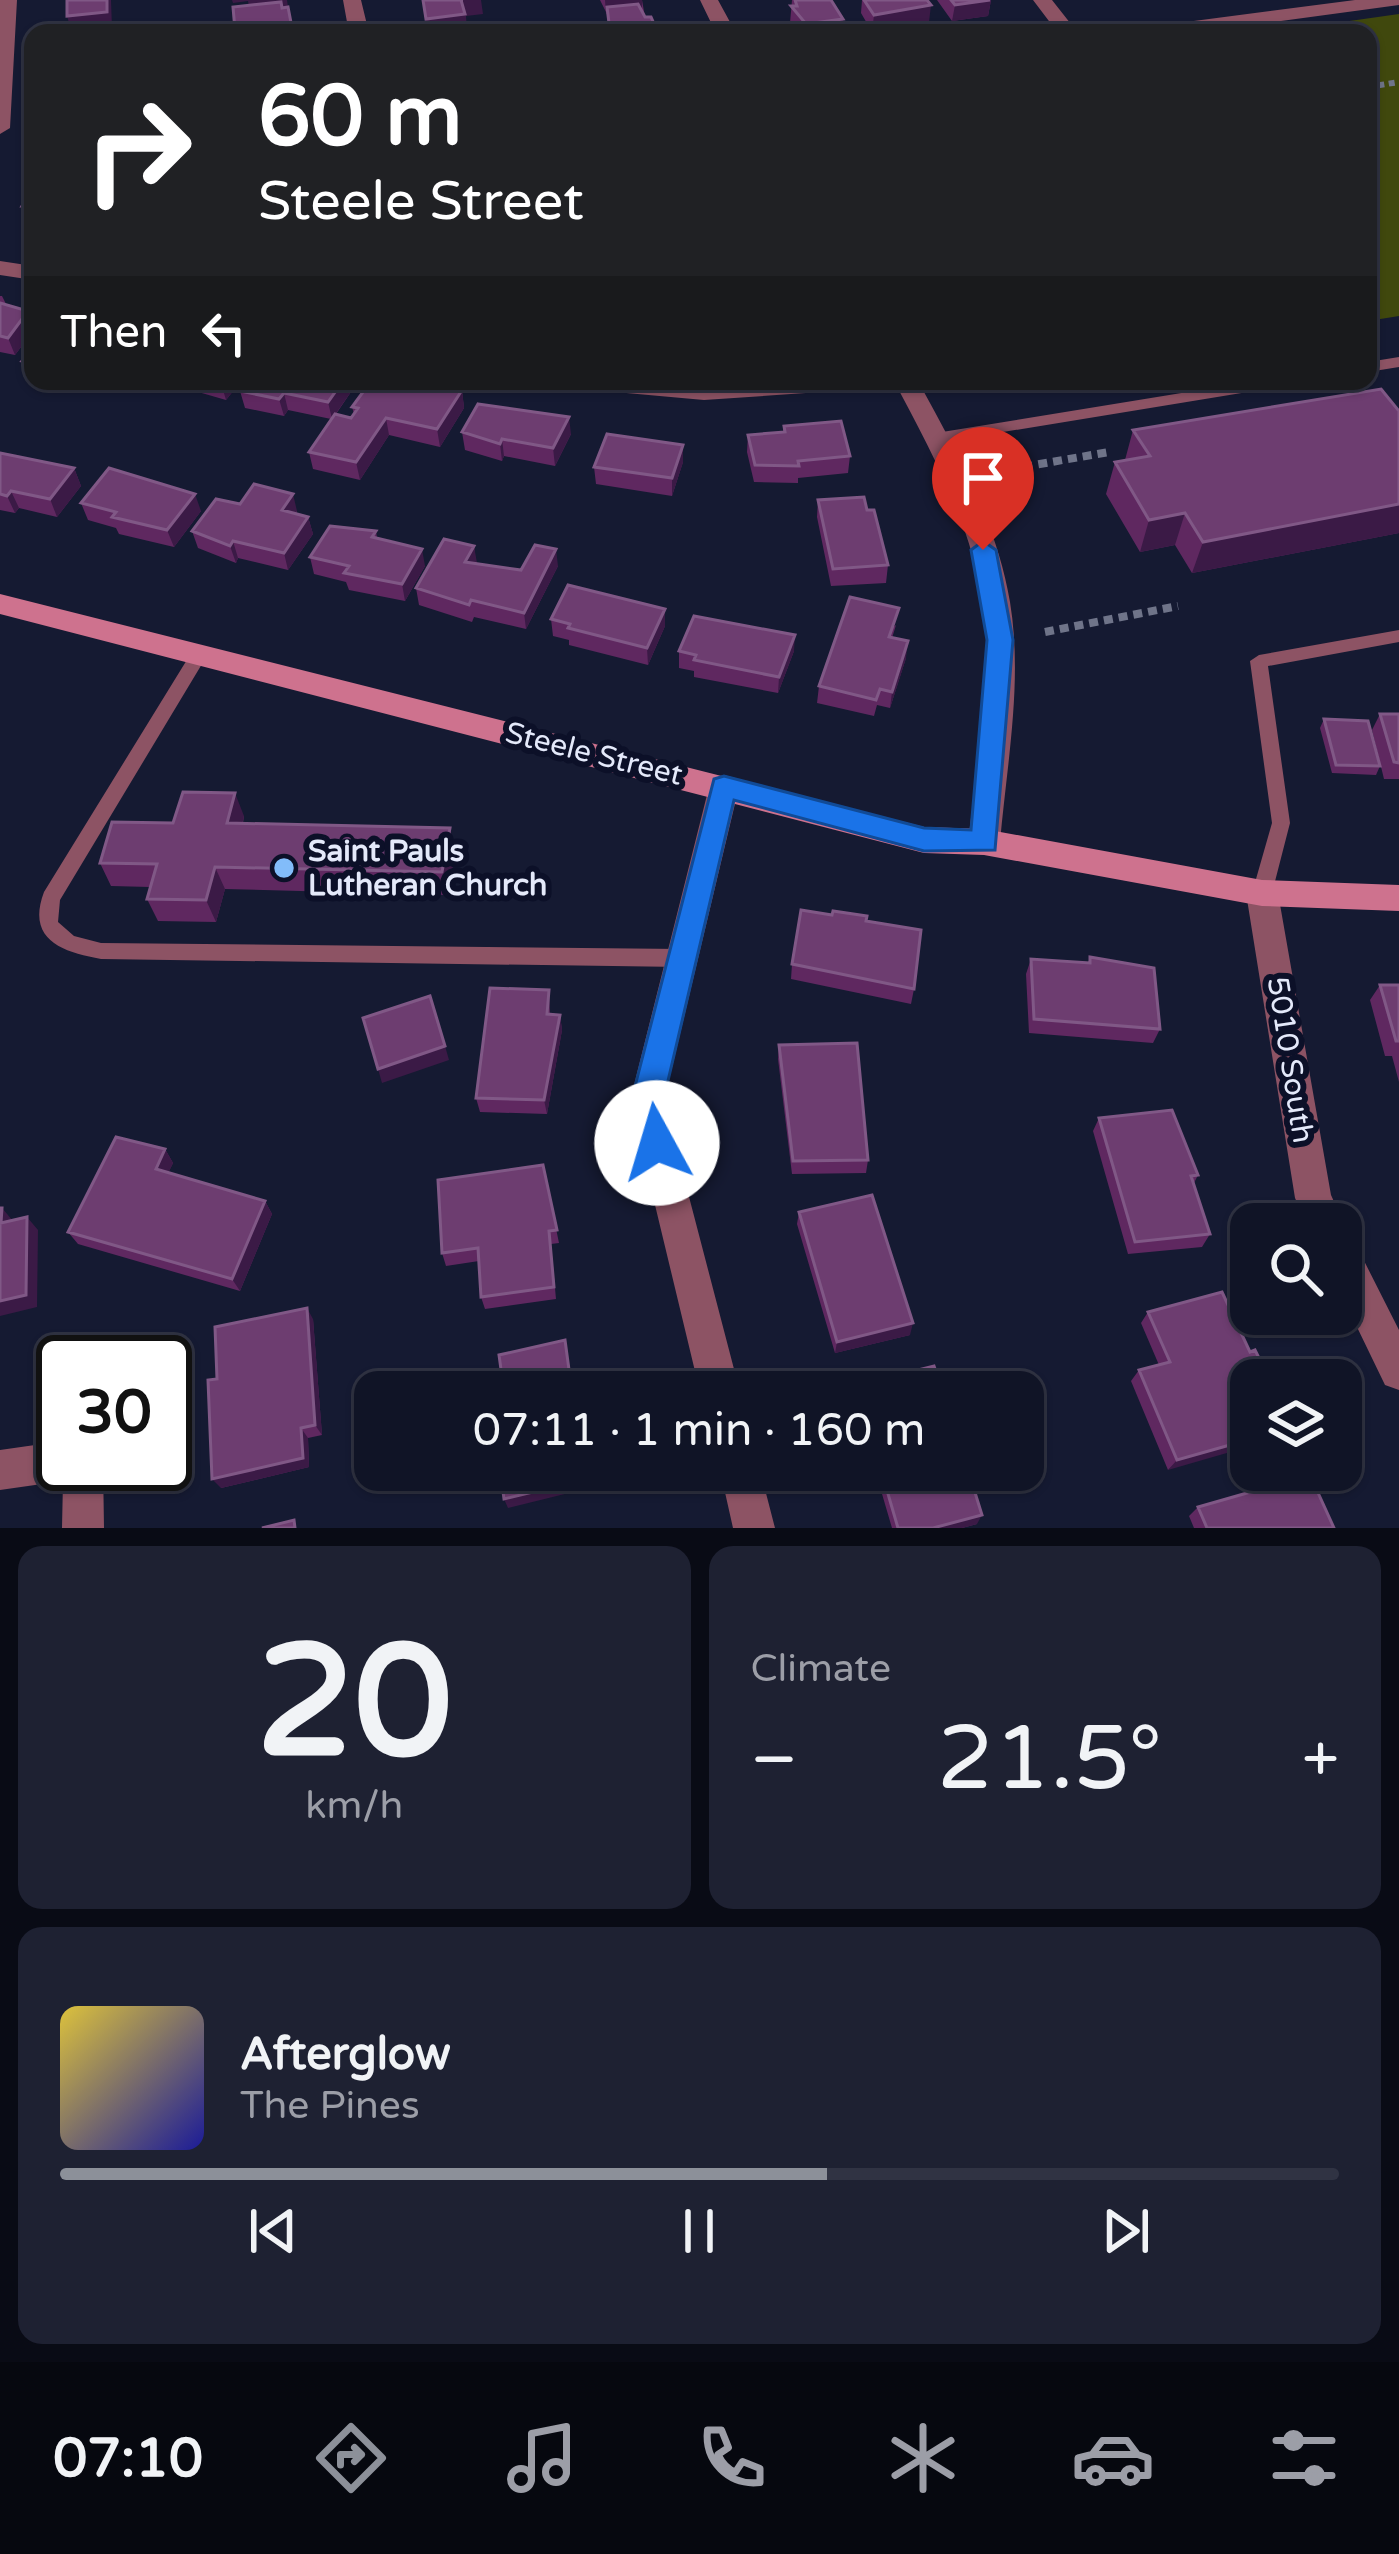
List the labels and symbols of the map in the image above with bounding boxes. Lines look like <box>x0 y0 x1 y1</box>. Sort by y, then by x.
pin <box>932 427 1034 550</box>
street label: Steele Street <box>502 714 686 794</box>
place label: Saint Pauls Lutheran Church <box>308 833 547 904</box>
marker: Saint Pauls Lutheran Church <box>271 855 297 881</box>
street label: 5010 South <box>1259 974 1321 1146</box>
position arrow <box>594 1080 720 1206</box>
speed limit sign: 30 <box>36 1335 192 1491</box>

